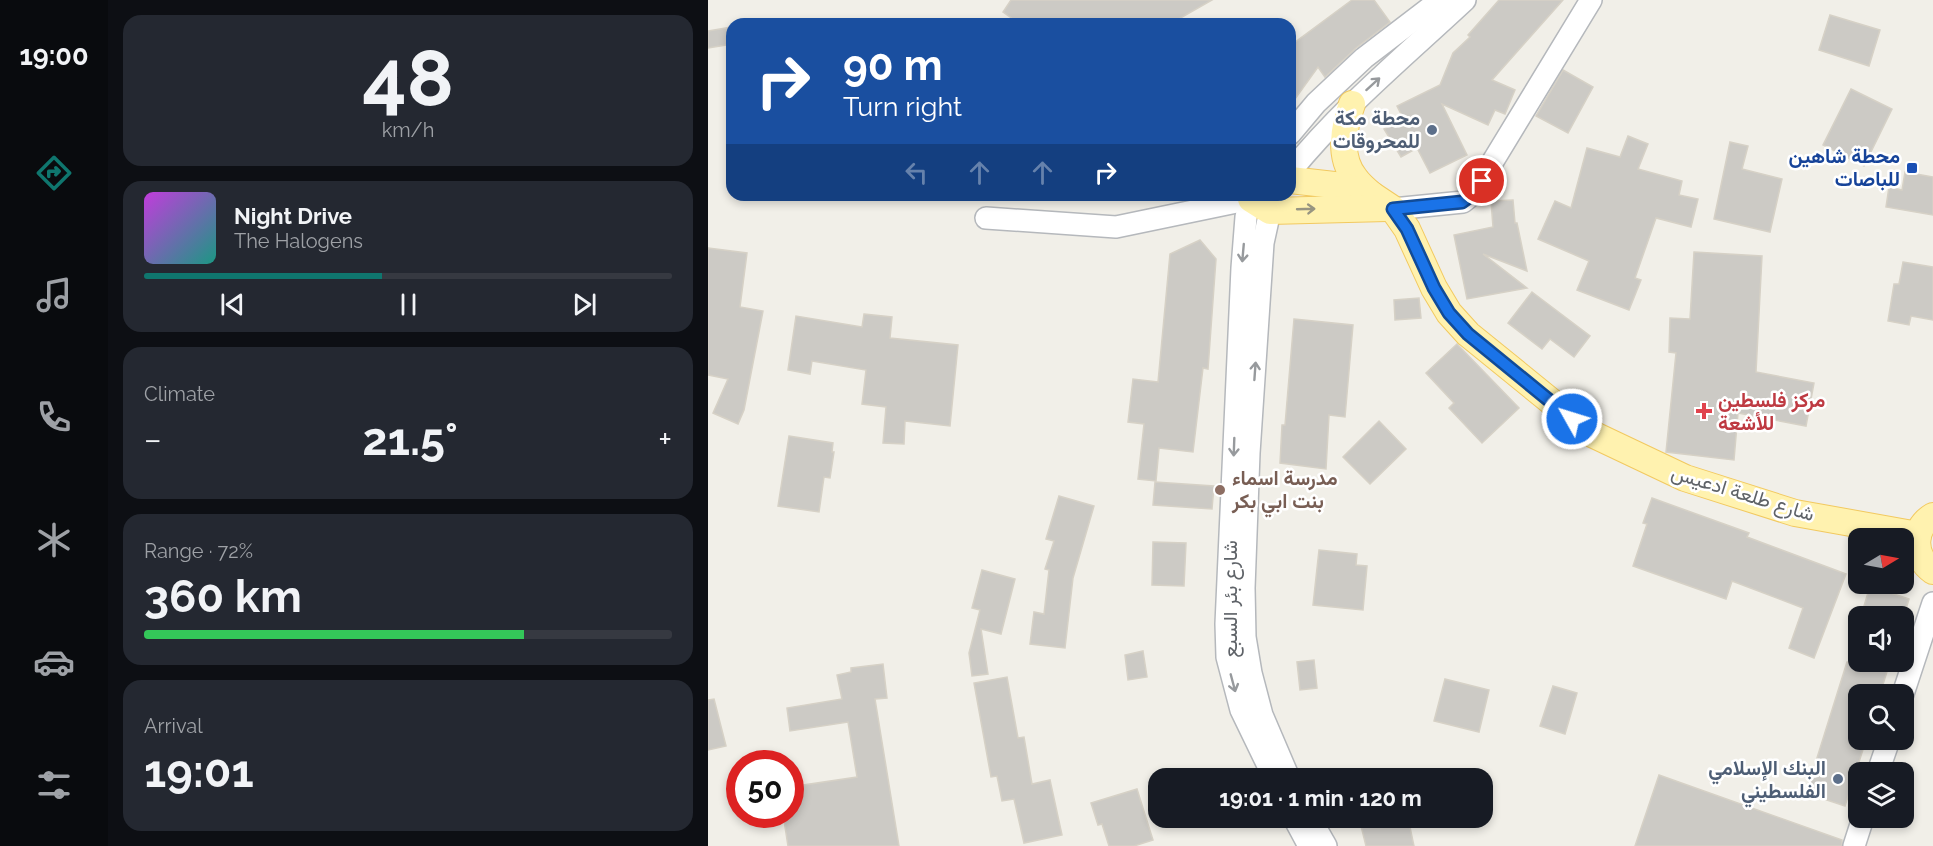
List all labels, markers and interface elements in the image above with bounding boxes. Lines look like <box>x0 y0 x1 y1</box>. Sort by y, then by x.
text: 48 <box>362 33 454 124</box>
text: 19:00 <box>19 40 89 71</box>
text: 90 m <box>843 41 943 90</box>
icon: right <box>744 42 822 120</box>
one-way arrow <box>1366 77 1381 91</box>
text: Turn right <box>843 91 962 122</box>
place label: محطة مكة للمحروقات <box>1333 106 1420 154</box>
text: km/h <box>382 118 434 142</box>
marker: محطة مكة للمحروقات <box>1425 123 1439 137</box>
place label: محطة شاهين للباصات <box>1788 144 1900 191</box>
icon: directions <box>33 152 75 194</box>
pin <box>1456 155 1507 206</box>
icon: left <box>900 156 933 189</box>
icon: ahead <box>963 156 996 189</box>
icon: ahead <box>1026 156 1059 189</box>
icon: right <box>1089 156 1122 189</box>
marker: محطة شاهين للباصات <box>1905 161 1919 175</box>
icon: arrive <box>1465 164 1498 197</box>
text: Night Drive <box>234 203 352 229</box>
one-way arrow <box>1296 203 1316 215</box>
text: The Halogens <box>234 229 363 253</box>
one-way arrow <box>1237 242 1248 262</box>
icon: music <box>33 274 75 316</box>
icon: previous <box>216 288 249 321</box>
icon: pause <box>392 288 425 321</box>
icon: next <box>568 288 601 321</box>
one-way arrow <box>1249 361 1260 381</box>
text: Climate <box>144 382 215 406</box>
position arrow <box>1540 387 1604 451</box>
place label: مركز فلسطين للأشعة <box>1718 388 1826 435</box>
icon: phone <box>33 396 75 438</box>
marker: مركز فلسطين للأشعة <box>1695 402 1713 420</box>
text: 21.5° <box>362 413 458 466</box>
text: − <box>144 420 162 459</box>
text: + <box>658 420 672 459</box>
one-way arrow <box>1228 437 1239 457</box>
street label: شارع طلعة ادعيس <box>1668 460 1817 528</box>
place label: مدرسة اسماء بنت ابي بكر <box>1231 466 1338 518</box>
marker: مدرسة اسماء بنت ابي بكر <box>1213 483 1227 497</box>
icon: climate <box>33 519 75 561</box>
north arrow <box>1848 528 1914 594</box>
map controls <box>1848 528 1914 828</box>
text: Range · 72% <box>144 539 253 563</box>
street label: شارع بئر السبع <box>1218 540 1244 658</box>
text: 360 km <box>144 570 302 623</box>
button: sound <box>1848 606 1914 672</box>
icon: car <box>33 641 75 683</box>
one-way arrow <box>1228 674 1240 693</box>
button: search <box>1848 684 1914 750</box>
text: Arrival <box>144 714 203 738</box>
text: 19:01 <box>144 745 254 798</box>
speed limit sign: 50 <box>726 750 804 828</box>
place label: البنك الإسلامي الفلسطيني <box>1708 756 1826 808</box>
button: layers <box>1848 762 1914 828</box>
icon: filters <box>33 764 75 806</box>
marker: البنك الإسلامي الفلسطيني <box>1831 772 1845 786</box>
text: 19:01 · 1 min · 120 m <box>1219 785 1422 811</box>

